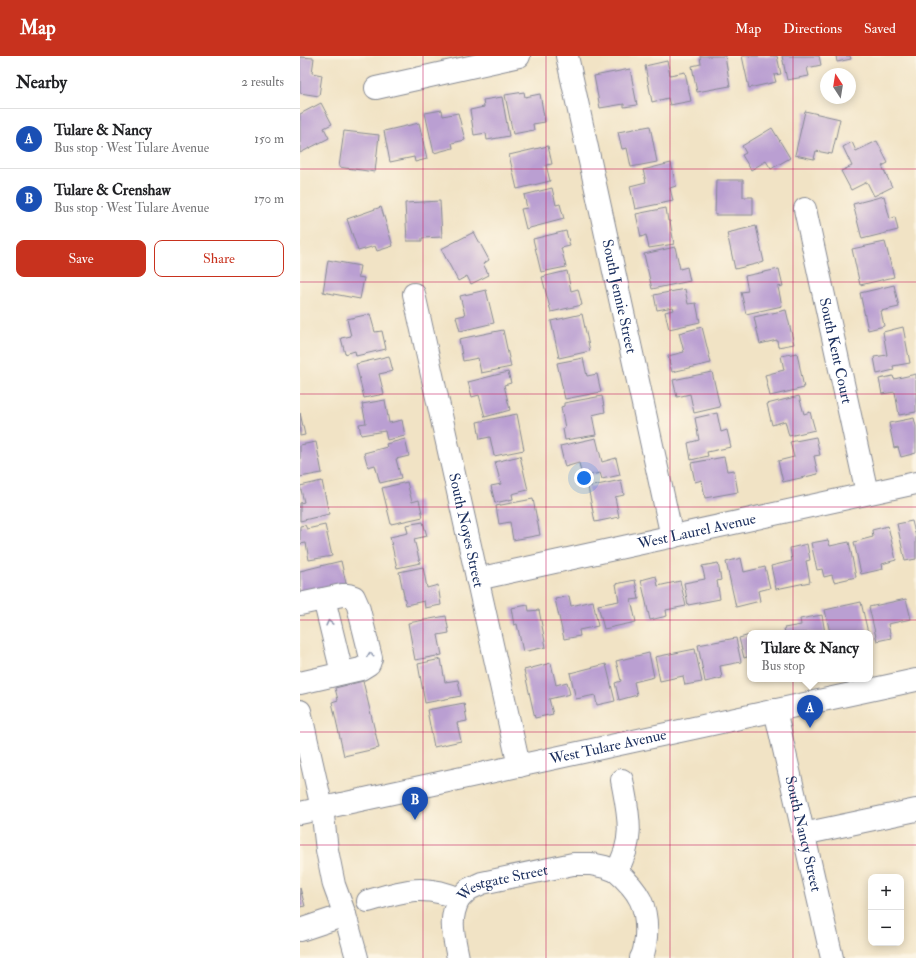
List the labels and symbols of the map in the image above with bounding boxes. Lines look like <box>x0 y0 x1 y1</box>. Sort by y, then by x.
north arrow <box>820 68 856 104</box>
street label: South Jennie Street <box>597 238 641 355</box>
street label: South Kent Court <box>815 296 856 406</box>
your location <box>574 468 594 488</box>
street label: South Noyes Street <box>444 471 488 590</box>
street label: West Laurel Avenue <box>635 509 758 554</box>
one-way arrow <box>326 619 334 626</box>
one-way arrow <box>365 652 374 658</box>
pin: A <box>797 695 823 728</box>
street label: West Tulare Avenue <box>547 725 668 769</box>
street label: South Nancy Street <box>780 774 825 894</box>
pin: B <box>402 787 428 820</box>
street label: Westgate Street <box>453 860 550 906</box>

